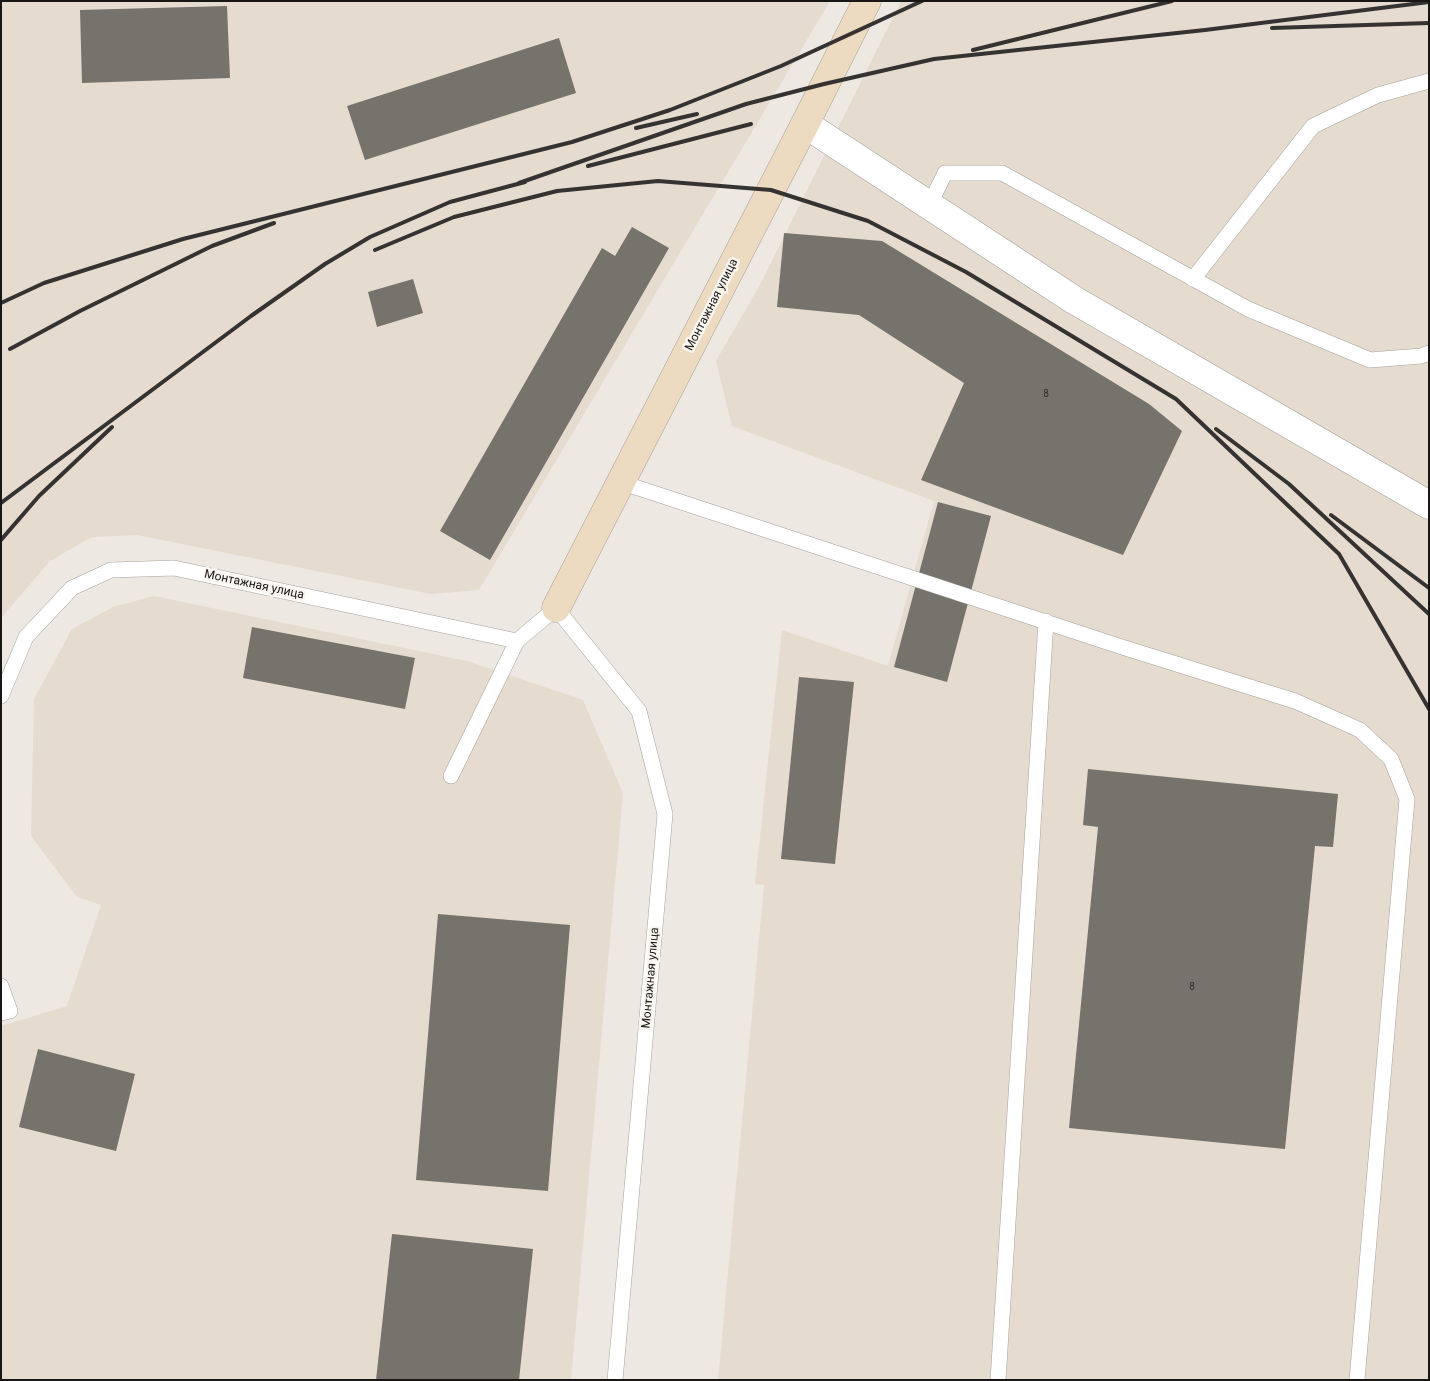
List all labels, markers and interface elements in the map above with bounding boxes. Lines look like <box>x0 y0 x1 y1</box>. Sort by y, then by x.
street label: Монтажная улица <box>683 256 741 354</box>
house number: 8 <box>1043 388 1049 400</box>
street label: Монтажная улица <box>203 567 305 603</box>
street label: Монтажная улица <box>639 927 663 1029</box>
house number: 8 <box>1189 981 1195 993</box>

